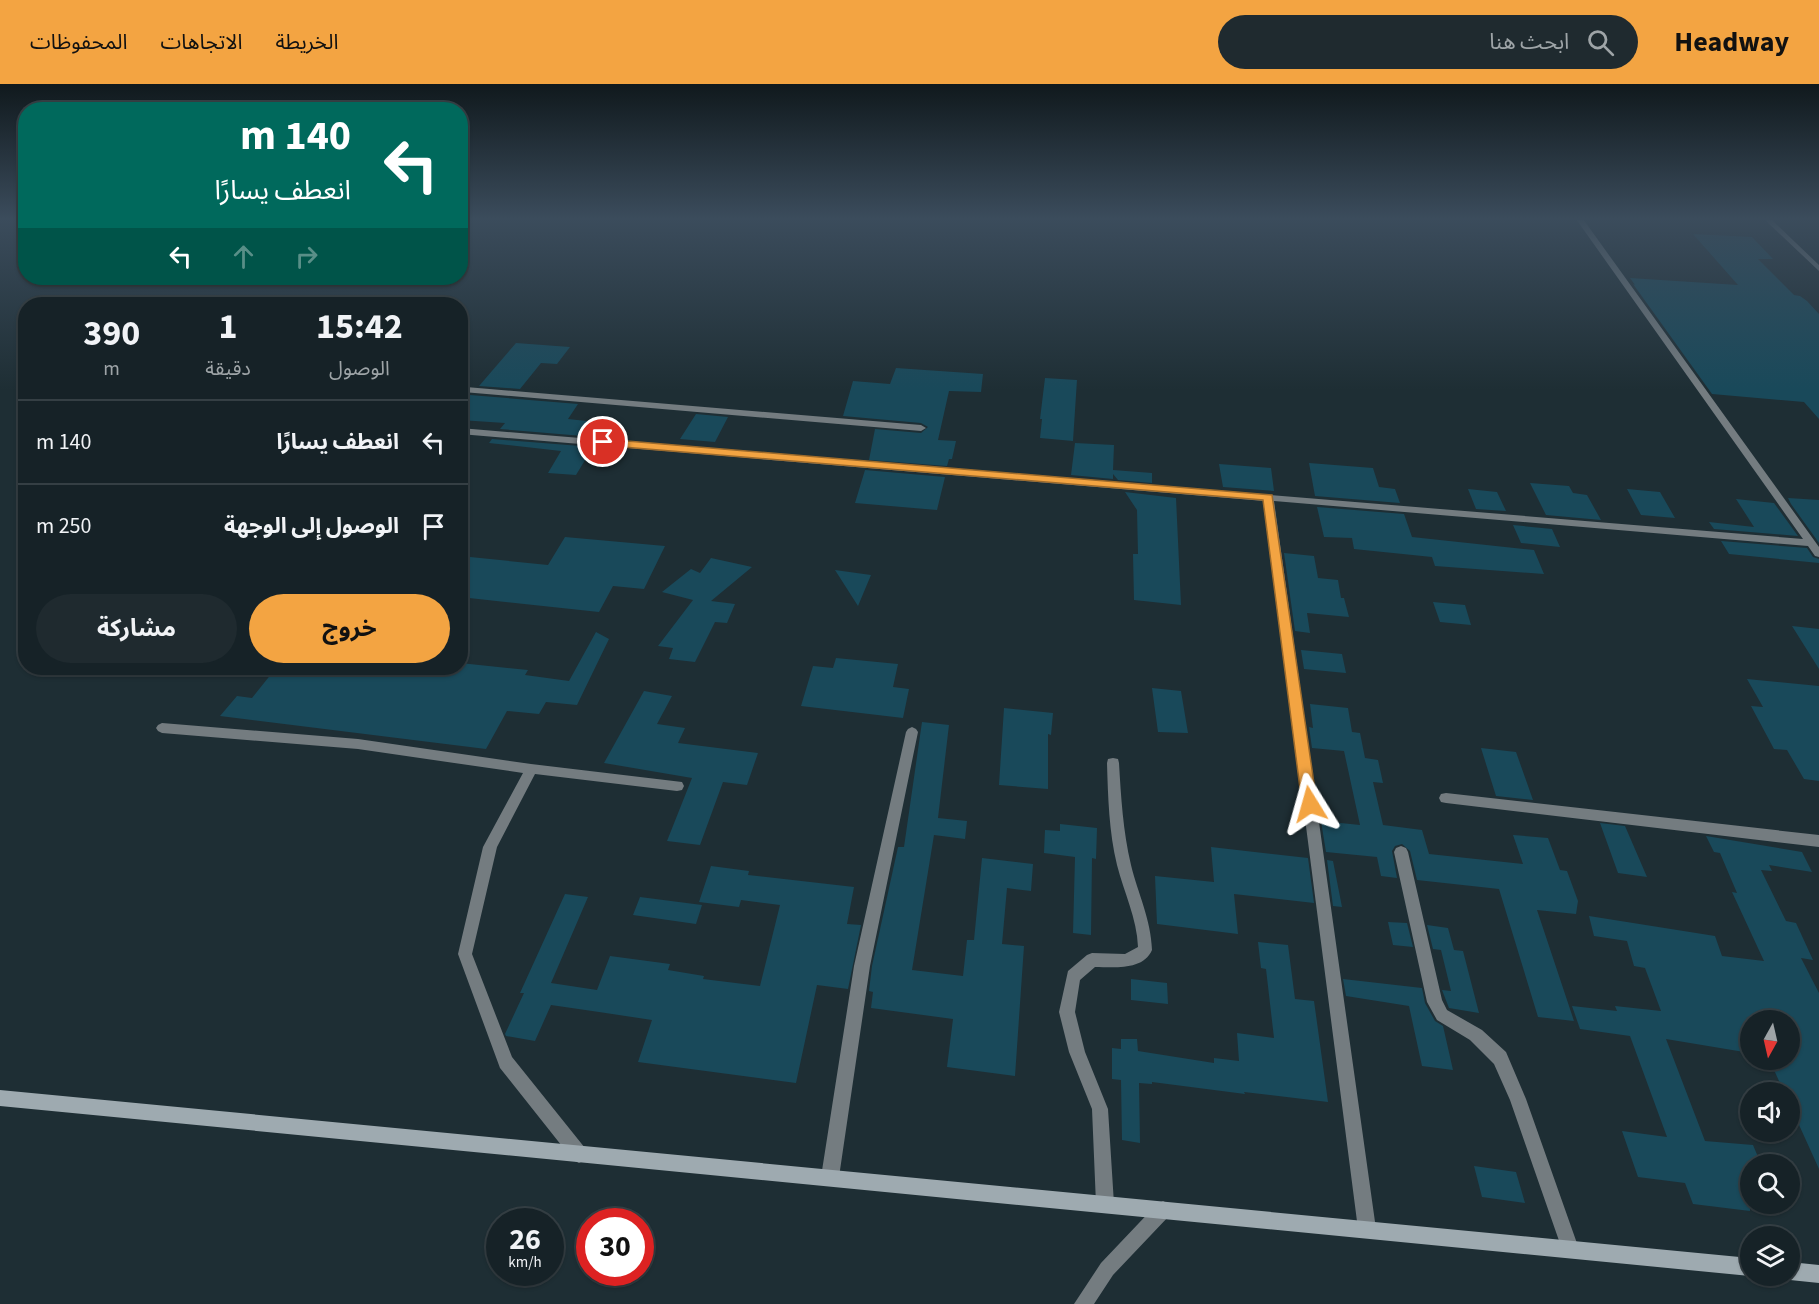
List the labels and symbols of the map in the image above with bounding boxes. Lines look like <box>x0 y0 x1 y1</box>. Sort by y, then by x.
pin <box>577 416 628 467</box>
position arrow <box>1278 772 1342 836</box>
north arrow <box>1740 1010 1800 1070</box>
speed limit sign: 30 <box>576 1208 654 1286</box>

